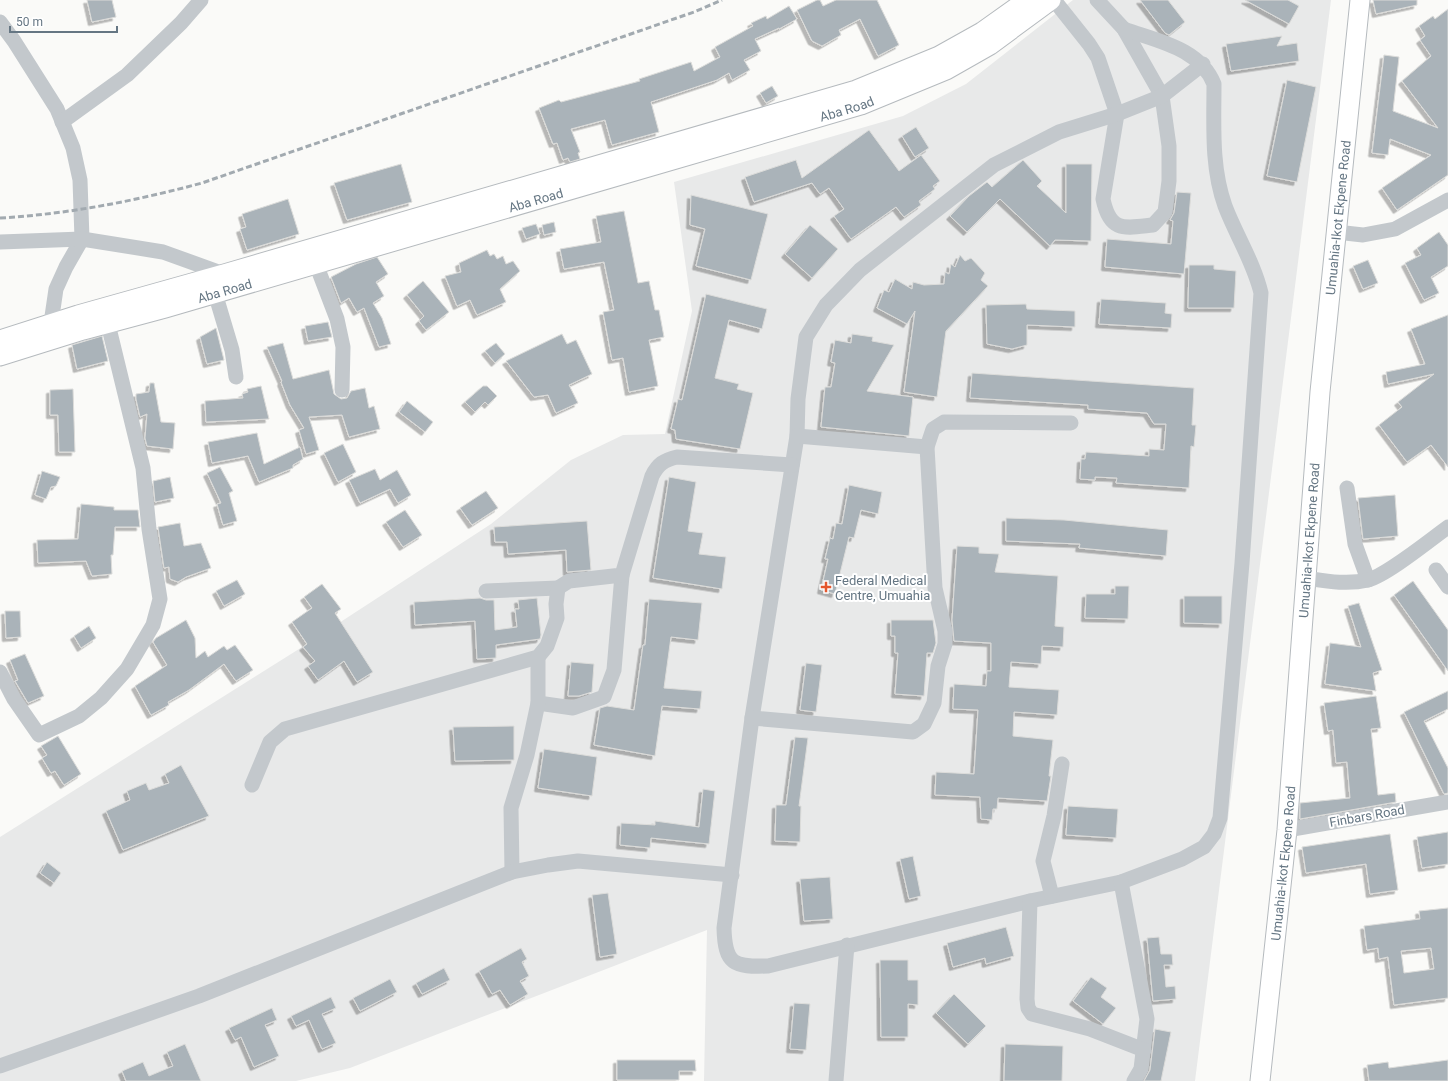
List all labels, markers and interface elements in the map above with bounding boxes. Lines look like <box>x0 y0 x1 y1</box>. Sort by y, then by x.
scale bar <box>10 8 117 34</box>
text: 50 m <box>16 15 43 29</box>
street label: Aba Road <box>818 93 876 124</box>
street label: Umuahia-Ikot Ekpene Road <box>1322 139 1353 296</box>
street label: Aba Road <box>507 185 565 215</box>
street label: Aba Road <box>196 276 254 306</box>
street label: Umuahia-Ikot Ekpene Road <box>1296 462 1322 618</box>
place label: Federal Medical Centre, Umuahia <box>835 573 930 603</box>
marker: Federal Medical Centre, Umuahia <box>820 581 832 593</box>
street label: Umuahia-Ikot Ekpene Road <box>1268 785 1298 941</box>
street label: Finbars Road <box>1328 802 1406 830</box>

